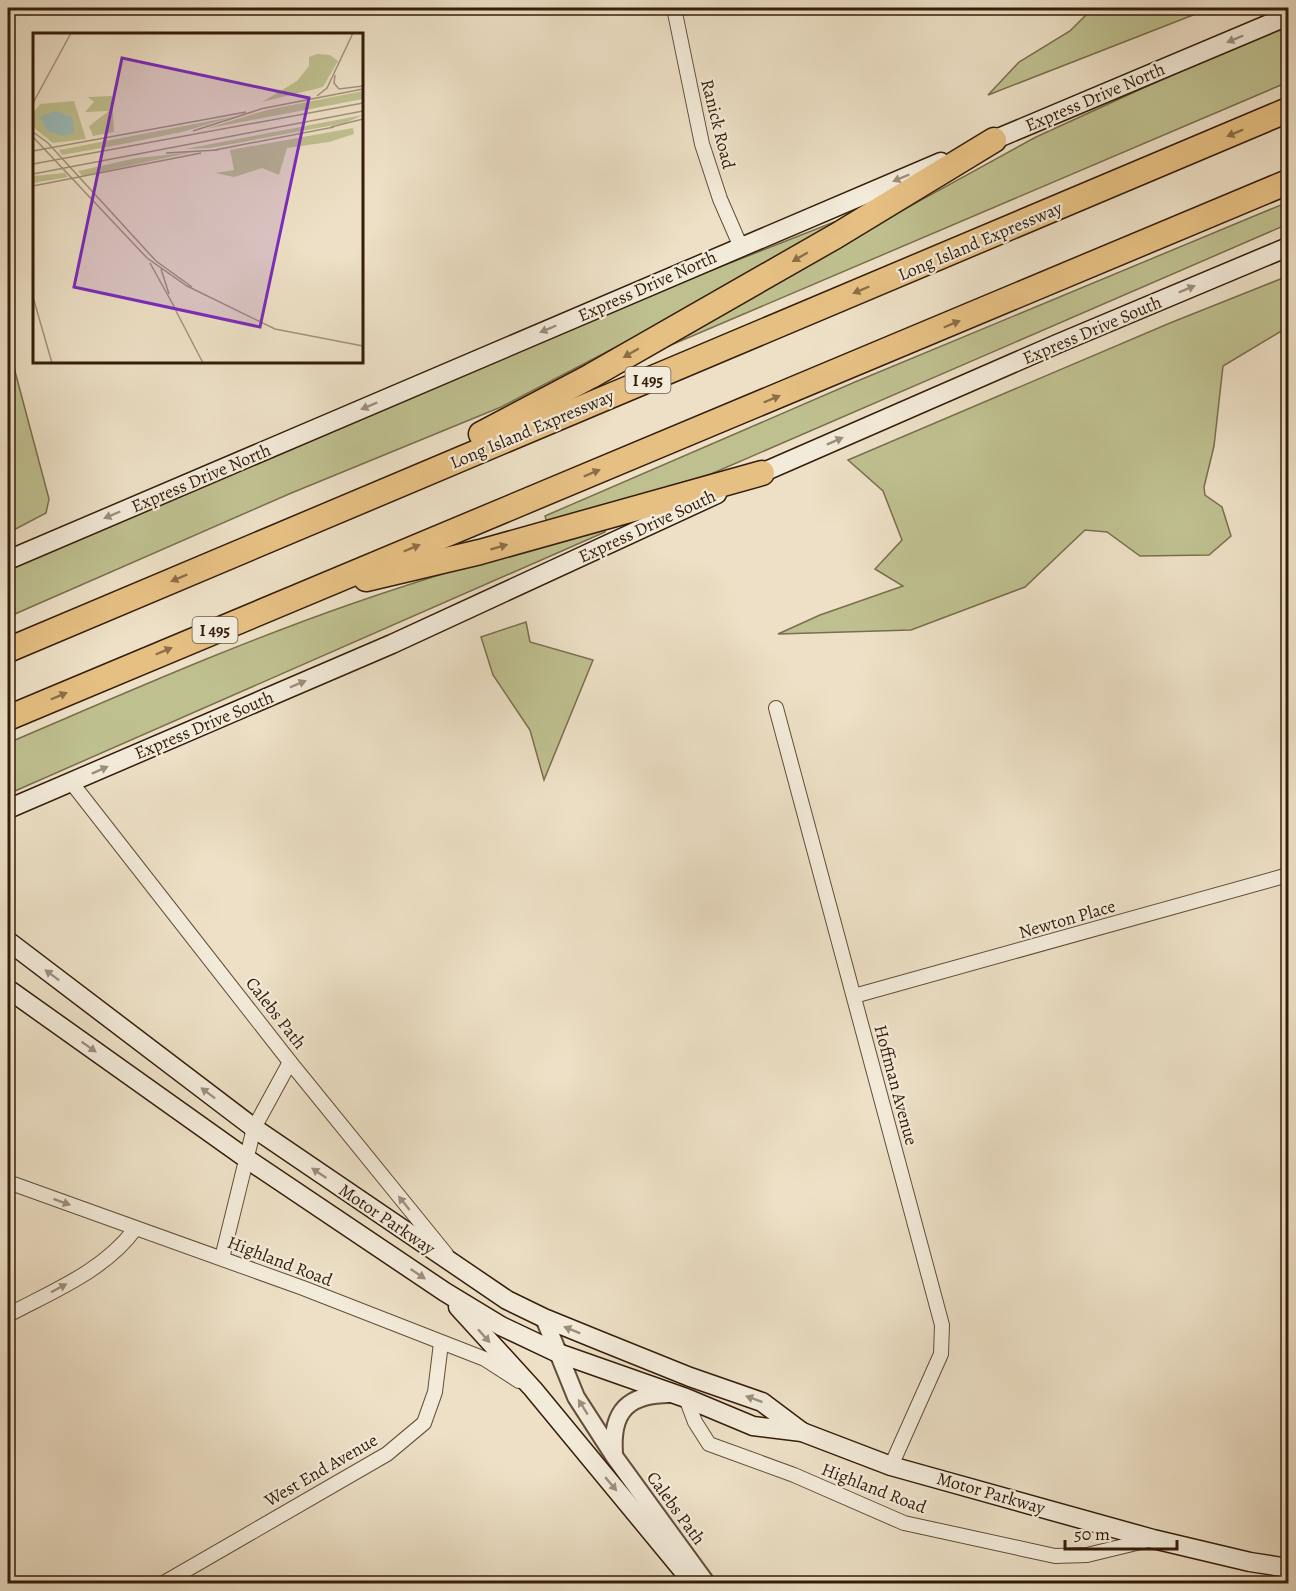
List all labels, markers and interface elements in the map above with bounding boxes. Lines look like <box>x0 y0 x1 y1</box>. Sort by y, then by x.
inset map <box>33 33 363 363</box>
one-way arrow <box>1226 34 1243 43</box>
street label: Express Drive North <box>1022 57 1169 137</box>
street label: Ranick Road <box>695 77 741 172</box>
one-way arrow <box>1225 128 1243 138</box>
one-way arrow <box>892 173 910 183</box>
street label: Long Island Expressway <box>894 195 1067 286</box>
street label: Express Drive North <box>574 244 721 327</box>
one-way arrow <box>792 251 808 262</box>
one-way arrow <box>1179 284 1197 294</box>
one-way arrow <box>852 285 870 295</box>
street label: Express Drive South <box>1019 290 1166 370</box>
one-way arrow <box>943 319 961 328</box>
one-way arrow <box>539 324 557 334</box>
one-way arrow <box>622 348 639 358</box>
road number: I 495 <box>626 367 670 393</box>
street label: Long Island Expressway <box>446 383 619 474</box>
one-way arrow <box>763 394 781 403</box>
one-way arrow <box>360 401 378 411</box>
one-way arrow <box>826 436 844 446</box>
street label: Express Drive North <box>128 438 275 518</box>
one-way arrow <box>583 468 601 478</box>
street label: Express Drive South <box>574 483 720 568</box>
one-way arrow <box>103 510 121 520</box>
one-way arrow <box>490 542 508 551</box>
one-way arrow <box>403 543 421 552</box>
one-way arrow <box>169 573 187 583</box>
road number: I 495 <box>192 617 238 643</box>
one-way arrow <box>156 646 174 656</box>
one-way arrow <box>290 679 308 689</box>
street label: Express Drive South <box>131 685 278 765</box>
one-way arrow <box>50 691 68 700</box>
one-way arrow <box>91 765 109 774</box>
street label: Newton Place <box>1016 894 1118 944</box>
one-way arrow <box>45 970 60 982</box>
street label: Calebs Path <box>240 972 312 1054</box>
street label: Hoffman Avenue <box>868 1022 924 1148</box>
one-way arrow <box>81 1041 97 1053</box>
one-way arrow <box>200 1087 216 1099</box>
one-way arrow <box>312 1167 328 1179</box>
street label: Motor Parkway <box>334 1178 441 1261</box>
one-way arrow <box>398 1195 411 1211</box>
one-way arrow <box>53 1198 71 1208</box>
street label: Highland Road <box>224 1230 336 1292</box>
one-way arrow <box>409 1268 425 1280</box>
one-way arrow <box>51 1283 68 1293</box>
one-way arrow <box>563 1325 581 1334</box>
one-way arrow <box>477 1328 491 1343</box>
one-way arrow <box>745 1394 763 1404</box>
one-way arrow <box>577 1399 588 1415</box>
street label: West End Avenue <box>259 1428 382 1513</box>
street label: Highland Road <box>818 1457 930 1519</box>
street label: Calebs Path <box>641 1466 711 1550</box>
street label: Motor Parkway <box>934 1466 1049 1520</box>
one-way arrow <box>605 1476 618 1492</box>
scale bar <box>1065 1513 1178 1551</box>
text: 50 m <box>1074 1522 1110 1546</box>

